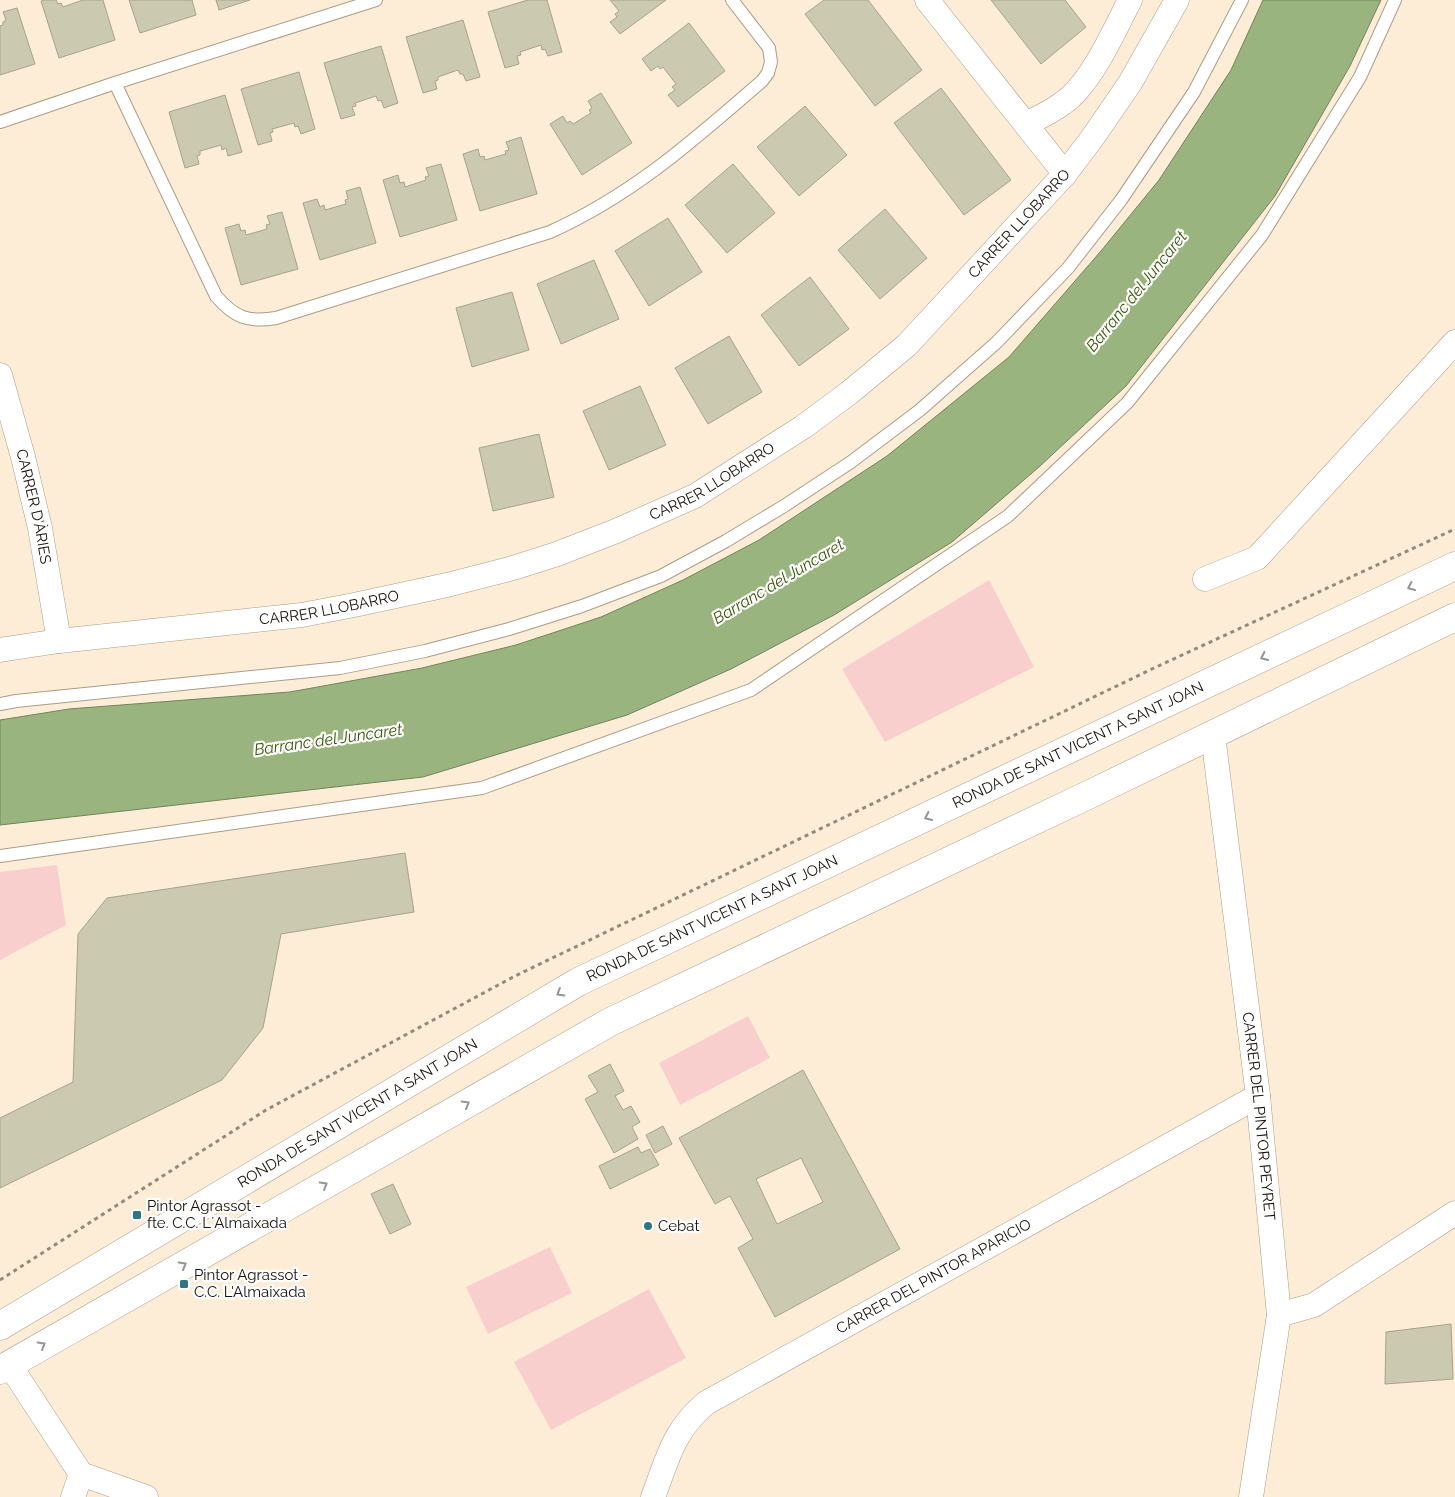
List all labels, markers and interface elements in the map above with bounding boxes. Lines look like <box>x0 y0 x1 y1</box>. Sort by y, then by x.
street label: CARRER LLOBARRO <box>964 166 1074 282</box>
water label: Barranc del Juncaret <box>1082 227 1191 355</box>
street label: CARRER LLOBARRO <box>646 439 778 524</box>
street label: CARRER D'ÀRIES <box>12 447 55 565</box>
water label: Barranc del Juncaret <box>709 534 848 628</box>
one-way arrow <box>1407 581 1416 592</box>
street label: CARRER LLOBARRO <box>258 587 401 629</box>
one-way arrow <box>1260 651 1269 662</box>
street label: RONDA DE SANT VICENT A SANT JOAN <box>949 678 1207 812</box>
water label: Barranc del Juncaret <box>253 720 404 759</box>
one-way arrow <box>924 811 933 822</box>
street label: RONDA DE SANT VICENT A SANT JOAN <box>583 851 841 986</box>
one-way arrow <box>557 986 566 996</box>
street label: CARRER DEL PINTOR PEYRET <box>1239 1011 1279 1221</box>
street label: RONDA DE SANT VICENT A SANT JOAN <box>234 1035 481 1192</box>
one-way arrow <box>460 1100 469 1110</box>
one-way arrow <box>319 1181 328 1191</box>
place label: Pintor Agrassot - fte. C.C. L´Almaixada <box>147 1197 287 1232</box>
marker: Pintor Agrassot - fte. C.C. L´Almaixada <box>131 1209 143 1221</box>
street label: CARRER DEL PINTOR APARICIO <box>833 1215 1034 1338</box>
place label: Cebat <box>658 1217 700 1235</box>
marker: Cebat <box>642 1220 654 1232</box>
one-way arrow <box>178 1261 187 1271</box>
place label: Pintor Agrassot - C.C. L'Almaixada <box>194 1266 308 1301</box>
marker: Pintor Agrassot - C.C. L'Almaixada <box>178 1278 190 1290</box>
one-way arrow <box>37 1342 46 1352</box>

